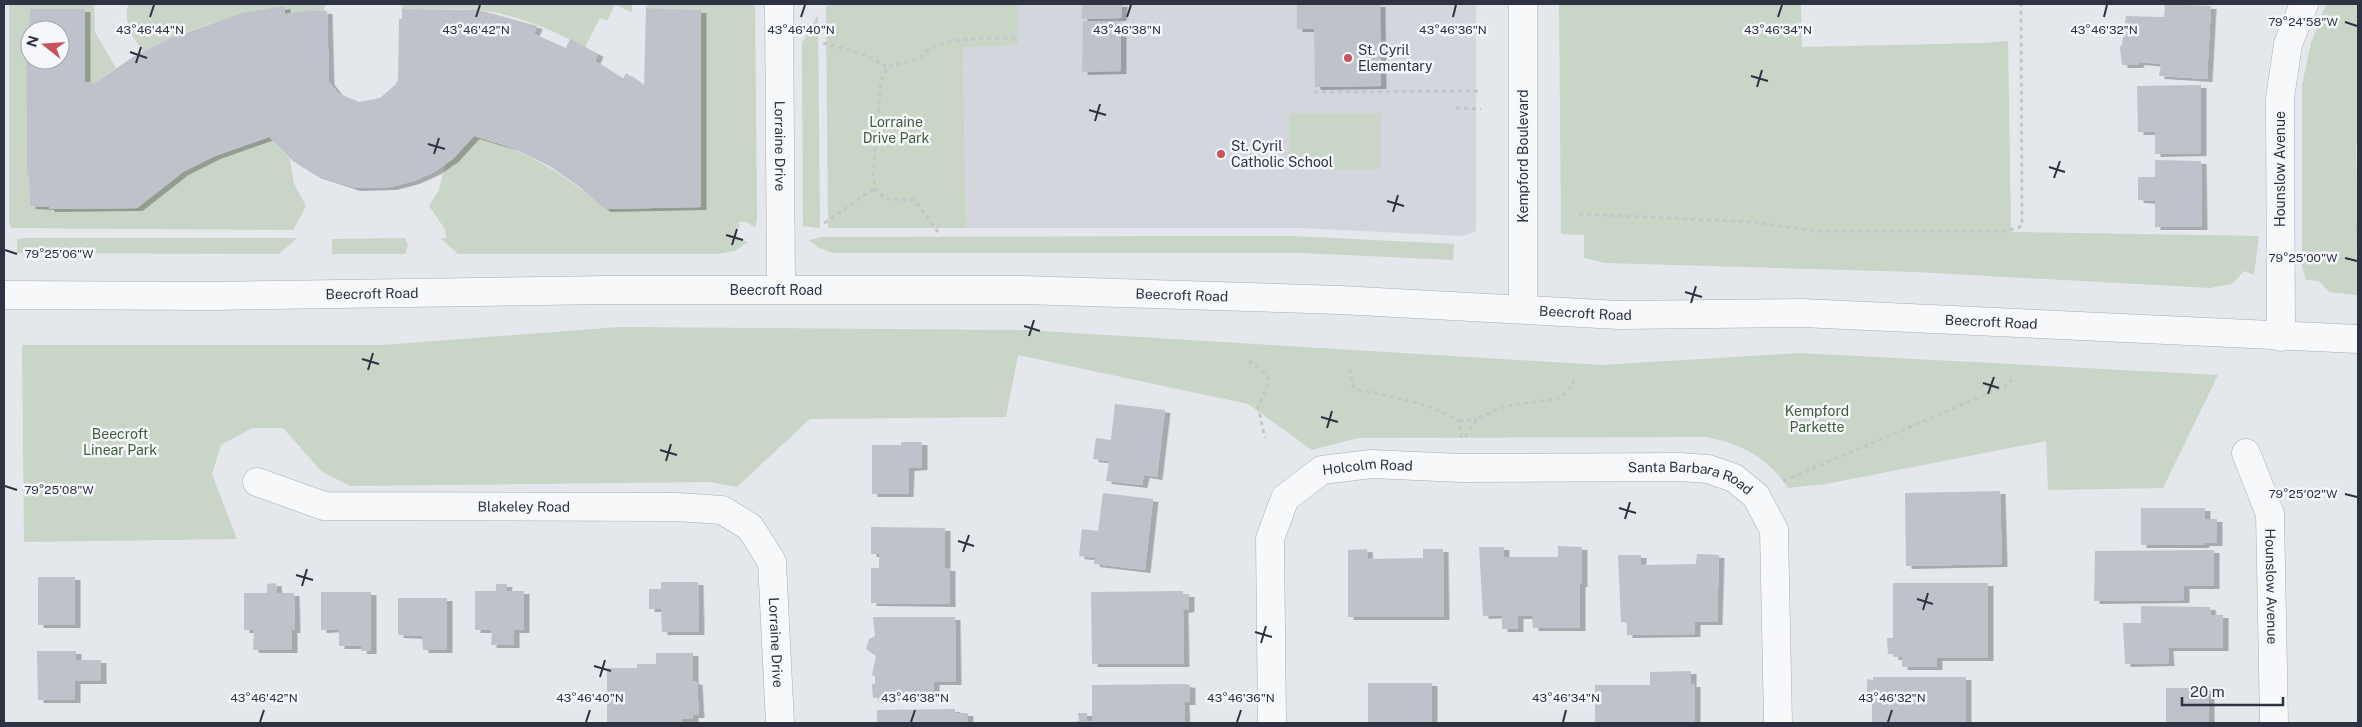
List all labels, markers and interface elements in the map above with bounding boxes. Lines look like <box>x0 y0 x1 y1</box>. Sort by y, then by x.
text: 79°24'58"W <box>2268 15 2338 29</box>
north arrow <box>20 20 70 70</box>
text: 43°46'44"N <box>116 23 184 37</box>
text: 43°46'42"N <box>442 23 510 37</box>
text: 43°46'40"N <box>767 23 835 37</box>
text: 43°46'38"N <box>1093 23 1161 37</box>
text: 43°46'36"N <box>1419 23 1487 37</box>
text: 43°46'34"N <box>1744 23 1812 37</box>
text: 43°46'32"N <box>2070 23 2138 37</box>
text: N <box>23 34 42 49</box>
place label: St. Cyril Elementary <box>1358 42 1433 74</box>
marker: St. Cyril Elementary <box>1342 52 1354 64</box>
street label: Kempford Boulevard <box>1515 89 1531 223</box>
street label: Lorraine Drive <box>772 101 788 191</box>
street label: Hounslow Avenue <box>2272 111 2288 227</box>
park label: Lorraine Drive Park <box>863 114 929 146</box>
place label: St. Cyril Catholic School <box>1231 138 1333 170</box>
marker: St. Cyril Catholic School <box>1215 148 1227 160</box>
text: 79°25'06"W <box>24 247 94 261</box>
text: 79°25'00"W <box>2269 251 2338 265</box>
street label: Beecroft Road <box>729 282 822 298</box>
street label: Beecroft Road <box>325 285 419 302</box>
street label: Beecroft Road <box>1135 286 1229 304</box>
street label: Beecroft Road <box>1539 303 1632 323</box>
street label: Beecroft Road <box>1944 312 2038 332</box>
park label: Kempford Parkette <box>1785 403 1849 435</box>
park label: Beecroft Linear Park <box>83 426 157 458</box>
street label: Holcolm Road <box>1322 455 1413 478</box>
street label: Santa Barbara Road <box>1628 459 1756 498</box>
text: 79°25'08"W <box>24 483 94 497</box>
text: 79°25'02"W <box>2269 487 2338 501</box>
street label: Blakeley Road <box>478 498 570 515</box>
street label: Hounslow Avenue <box>2262 528 2280 645</box>
street label: Lorraine Drive <box>766 597 786 688</box>
scale bar <box>2182 674 2283 706</box>
text: 20 m <box>2190 683 2225 700</box>
text: 43°46'42"N <box>230 691 298 705</box>
text: 43°46'40"N <box>556 691 624 705</box>
text: 43°46'38"N <box>881 691 949 705</box>
text: 43°46'36"N <box>1207 691 1275 705</box>
text: 43°46'34"N <box>1532 691 1600 705</box>
text: 43°46'32"N <box>1858 691 1926 705</box>

